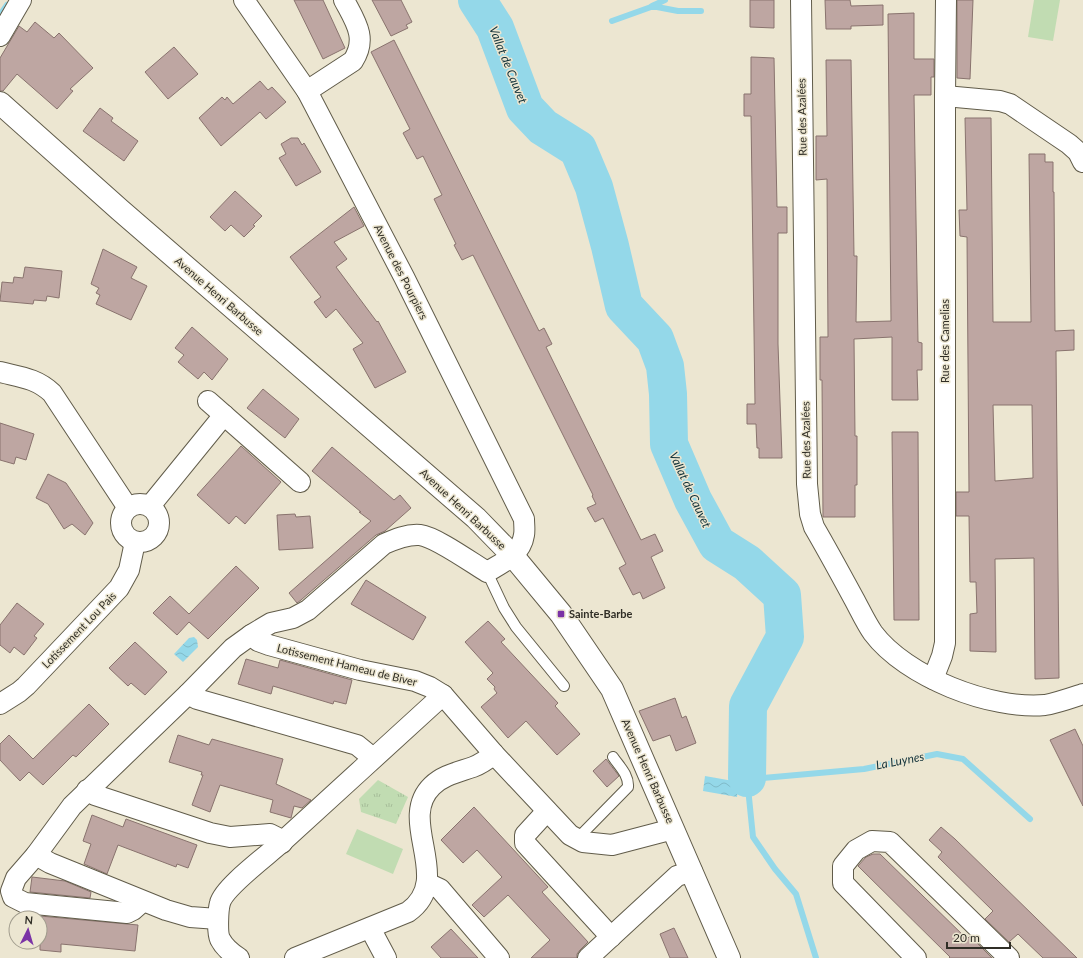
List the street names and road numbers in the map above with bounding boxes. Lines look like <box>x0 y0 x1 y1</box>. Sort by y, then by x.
street label: Rue des Azalées <box>794 78 809 156</box>
street label: Avenue des Pourpiers <box>372 222 431 322</box>
street label: Avenue Henri Barbusse <box>172 254 266 338</box>
street label: Rue des Camelias <box>938 299 951 383</box>
street label: Rue des Azalées <box>798 401 813 479</box>
street label: Avenue Henri Barbusse <box>418 465 509 552</box>
street label: Lotissement Lou Pais <box>39 589 119 670</box>
street label: Lotissement Hameau de Biver <box>276 641 419 688</box>
street label: Avenue Henri Barbusse <box>620 717 677 825</box>

